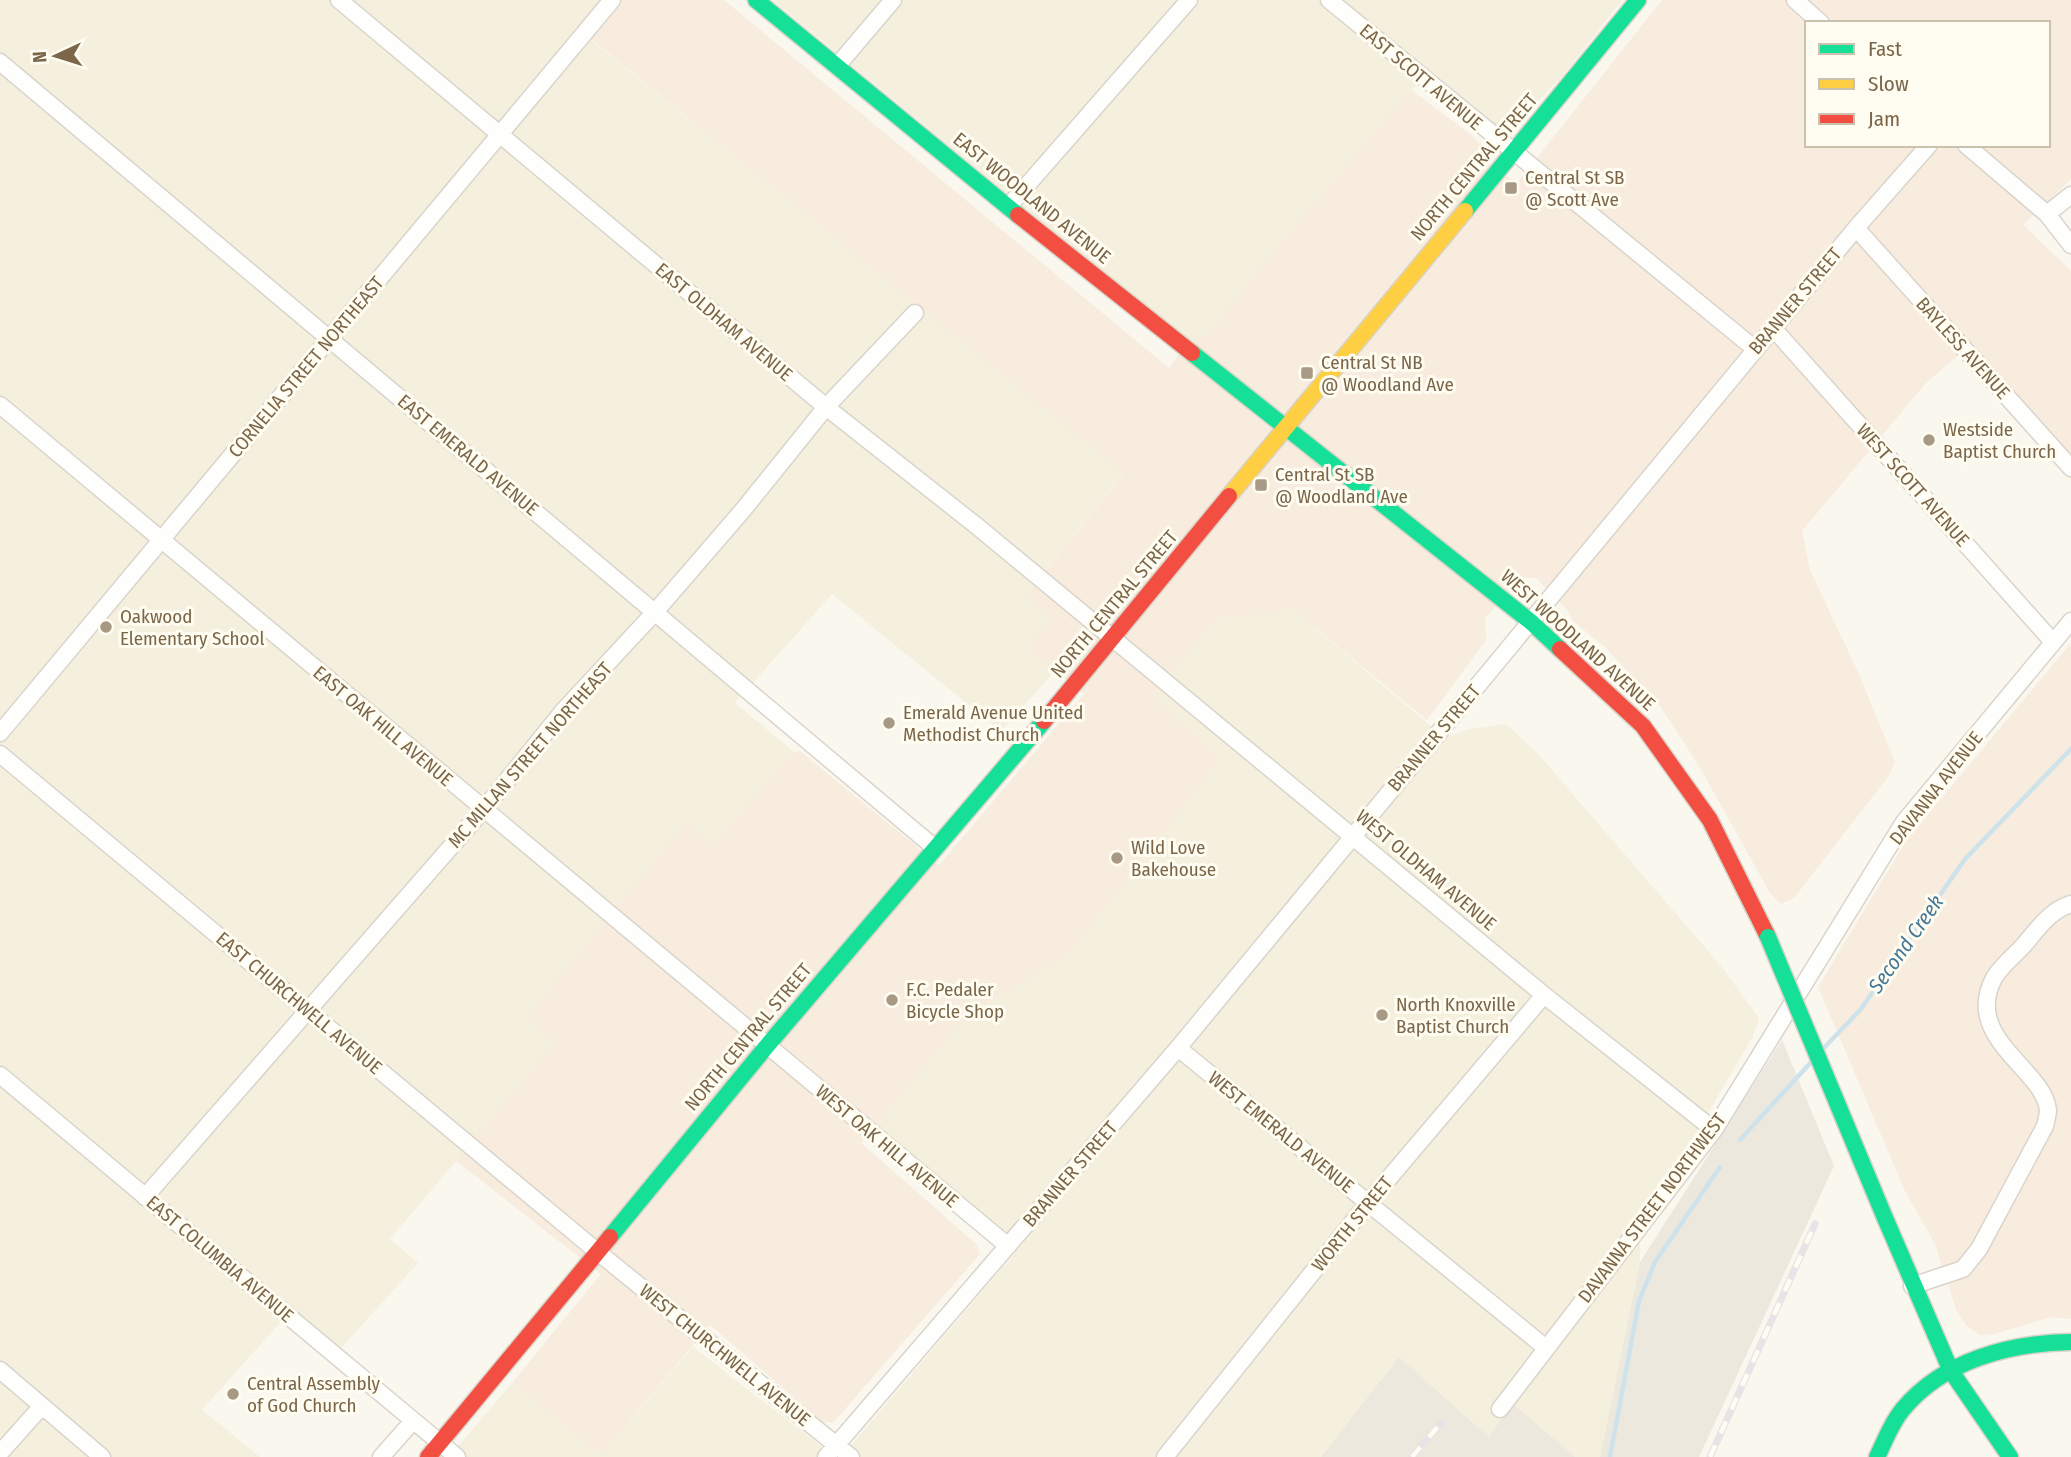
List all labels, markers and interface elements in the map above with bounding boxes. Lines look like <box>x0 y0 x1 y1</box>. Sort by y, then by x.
street label: EAST SCOTT AVENUE <box>1355 19 1487 135</box>
north arrow <box>21 21 91 91</box>
legend <box>1805 21 2050 147</box>
text: Fast <box>1868 36 1902 62</box>
text: N <box>28 51 51 64</box>
text: Slow <box>1868 71 1909 97</box>
street label: NORTH CENTRAL STREET <box>1406 89 1542 245</box>
text: Jam <box>1868 106 1900 132</box>
street label: EAST WOODLAND AVENUE <box>949 127 1115 269</box>
place label: Central St SB @ Scott Ave <box>1525 166 1624 211</box>
marker: Central St SB @ Scott Ave <box>1503 180 1519 196</box>
street label: BRANNER STREET <box>1744 243 1846 359</box>
street label: EAST OLDHAM AVENUE <box>651 258 797 386</box>
street label: CORNELIA STREET NORTHEAST <box>223 272 389 462</box>
street label: BAYLESS AVENUE <box>1911 292 2015 404</box>
place label: Central St NB @ Woodland Ave <box>1321 351 1454 396</box>
marker: Central St NB @ Woodland Ave <box>1299 365 1315 381</box>
street label: EAST EMERALD AVENUE <box>393 389 543 521</box>
place label: Westside Baptist Church <box>1943 418 2056 463</box>
street label: WEST SCOTT AVENUE <box>1852 419 1974 551</box>
marker: Westside Baptist Church <box>1921 432 1937 448</box>
place label: Central St SB @ Woodland Ave <box>1275 463 1408 508</box>
marker: Central St SB @ Woodland Ave <box>1253 477 1269 493</box>
street label: NORTH CENTRAL STREET <box>1046 526 1182 682</box>
street label: WEST WOODLAND AVENUE <box>1496 565 1660 715</box>
place label: Oakwood Elementary School <box>120 605 265 650</box>
marker: Oakwood Elementary School <box>98 619 114 635</box>
street label: MC MILLAN STREET NORTHEAST <box>443 657 617 853</box>
street label: EAST OAK HILL AVENUE <box>309 661 458 791</box>
street label: BRANNER STREET <box>1383 680 1485 796</box>
place label: Emerald Avenue United Methodist Church <box>903 701 1083 746</box>
marker: Emerald Avenue United Methodist Church <box>881 715 897 731</box>
street label: DAVANNA AVENUE <box>1885 727 1987 849</box>
street label: WEST OLDHAM AVENUE <box>1351 805 1501 935</box>
place label: Wild Love Bakehouse <box>1131 836 1216 881</box>
marker: Wild Love Bakehouse <box>1109 850 1125 866</box>
water label: Second Creek <box>1862 890 1949 999</box>
street label: EAST CHURCHWELL AVENUE <box>211 927 387 1079</box>
street label: NORTH CENTRAL STREET <box>680 959 816 1115</box>
place label: F.C. Pedaler Bicycle Shop <box>906 978 1004 1023</box>
marker: F.C. Pedaler Bicycle Shop <box>884 992 900 1008</box>
place label: North Knoxville Baptist Church <box>1396 993 1516 1038</box>
marker: North Knoxville Baptist Church <box>1374 1007 1390 1023</box>
street label: WEST EMERALD AVENUE <box>1204 1066 1359 1198</box>
street label: WEST OAK HILL AVENUE <box>811 1080 963 1212</box>
street label: DAVANNA STREET NORTHWEST <box>1573 1109 1731 1307</box>
street label: BRANNER STREET <box>1018 1116 1122 1231</box>
street label: WORTH STREET <box>1307 1172 1397 1276</box>
street label: EAST COLUMBIA AVENUE <box>142 1191 298 1327</box>
street label: WEST CHURCHWELL AVENUE <box>635 1279 815 1431</box>
place label: Central Assembly of God Church <box>247 1372 380 1417</box>
marker: Central Assembly of God Church <box>225 1386 241 1402</box>

